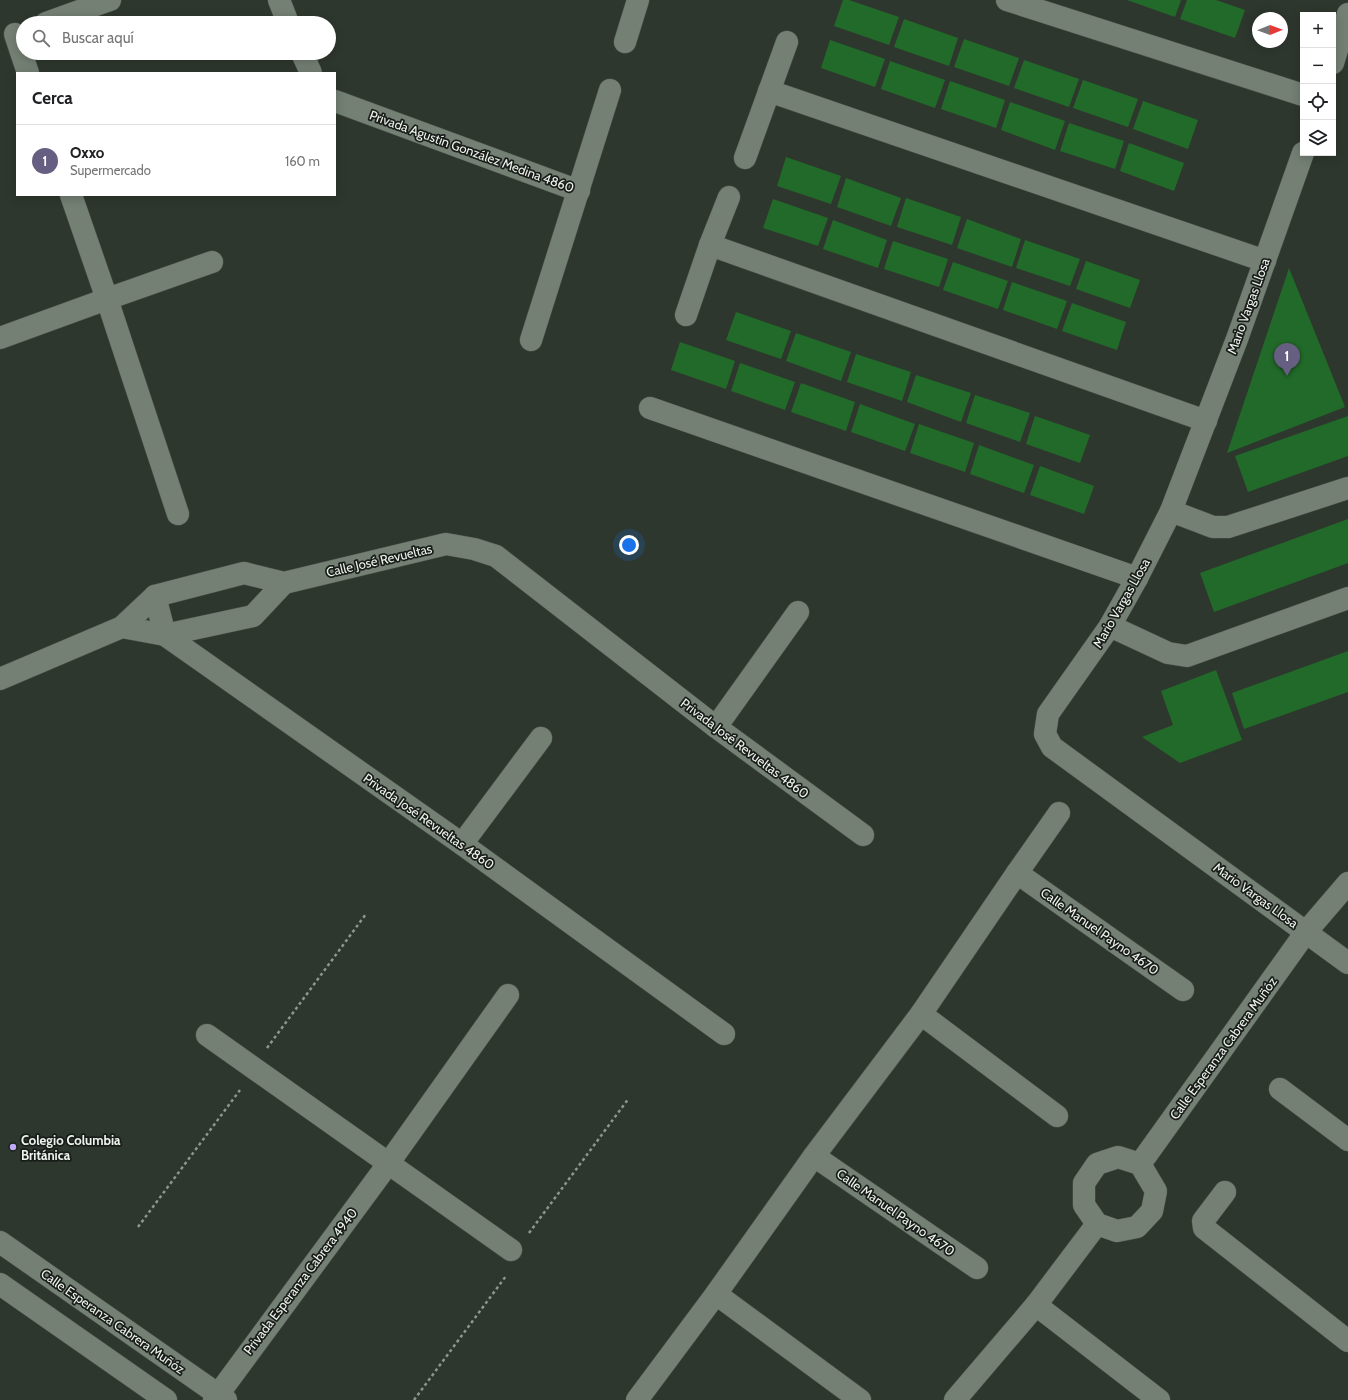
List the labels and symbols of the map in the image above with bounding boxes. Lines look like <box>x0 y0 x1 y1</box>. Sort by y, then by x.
north arrow <box>1252 12 1288 48</box>
street label: Privada Agustín González Medina 4860 <box>368 106 576 196</box>
street label: Mario Vargas Llosa <box>1223 255 1273 356</box>
pin: 1 <box>1274 343 1300 376</box>
your location <box>619 535 639 555</box>
street label: Calle José Revueltas <box>324 540 434 580</box>
street label: Mario Vargas Llosa <box>1089 555 1153 651</box>
street label: Privada José Revueltas 4860 <box>678 695 812 801</box>
street label: Privada José Revueltas 4860 <box>360 770 498 872</box>
street label: Mario Vargas Llosa <box>1211 859 1302 931</box>
street label: Calle Manuel Payno 4670 <box>1038 884 1162 978</box>
street label: Calle Esperanza Cabrera Muñóz <box>1166 974 1280 1122</box>
place label: Colegio Columbia Británica <box>21 1132 121 1163</box>
marker: Colegio Columbia Británica <box>8 1142 18 1152</box>
street label: Calle Manuel Payno 4670 <box>834 1165 958 1259</box>
street label: Privada Esperanza Cabrera 4940 <box>240 1205 360 1357</box>
street label: Calle Esperanza Cabrera Muñóz <box>38 1265 188 1377</box>

